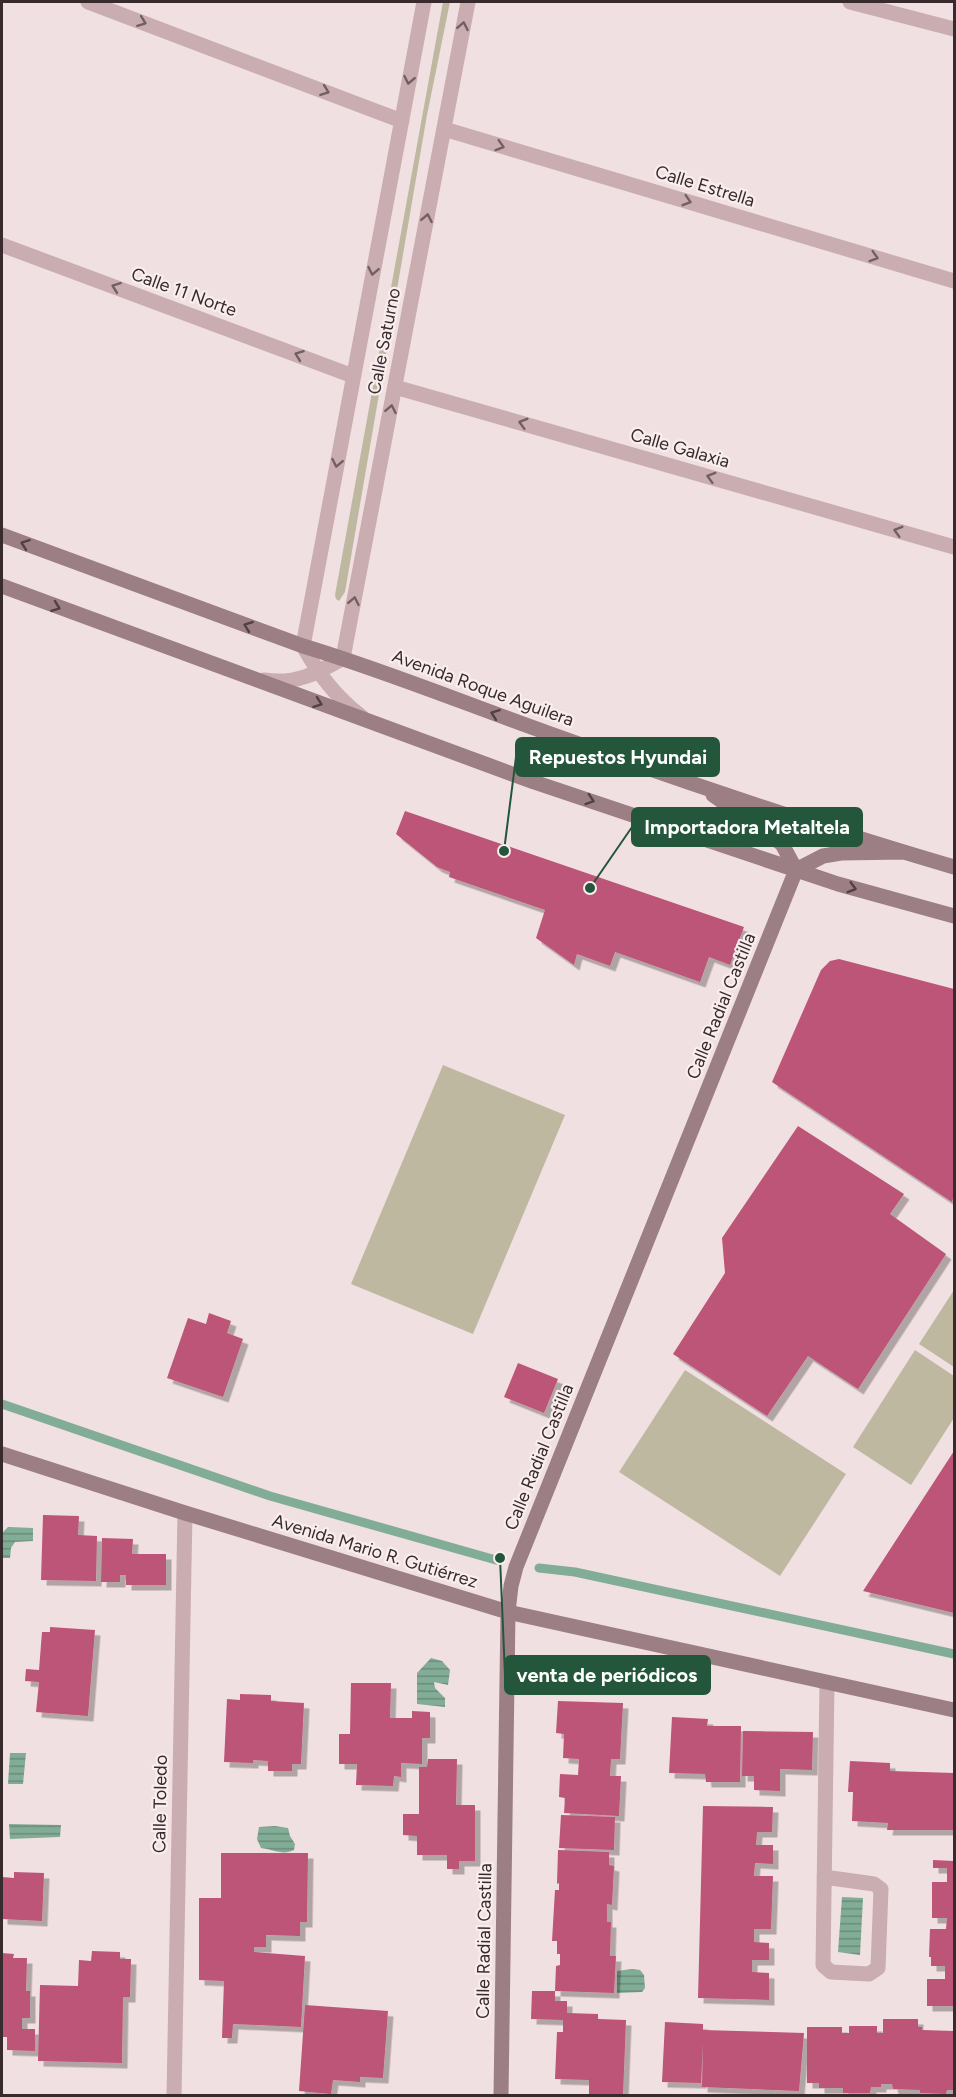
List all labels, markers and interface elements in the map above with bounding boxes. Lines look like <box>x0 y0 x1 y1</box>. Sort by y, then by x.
one-way arrow <box>137 15 147 28</box>
one-way arrow <box>456 21 469 31</box>
one-way arrow <box>404 75 416 84</box>
one-way arrow <box>319 84 330 97</box>
one-way arrow <box>494 139 505 151</box>
street label: Calle Estrella <box>652 160 758 212</box>
one-way arrow <box>681 194 692 206</box>
one-way arrow <box>420 213 433 223</box>
one-way arrow <box>868 250 878 262</box>
street label: Calle 11 Norte <box>128 263 240 321</box>
one-way arrow <box>367 266 380 276</box>
one-way arrow <box>111 282 122 295</box>
street label: Calle Saturno <box>363 286 405 396</box>
one-way arrow <box>294 350 304 363</box>
one-way arrow <box>384 405 397 415</box>
one-way arrow <box>518 418 529 430</box>
street label: Calle Galaxia <box>628 423 732 473</box>
one-way arrow <box>331 458 344 468</box>
one-way arrow <box>706 472 717 484</box>
one-way arrow <box>893 525 903 538</box>
one-way arrow <box>21 538 31 551</box>
one-way arrow <box>347 596 360 606</box>
one-way arrow <box>50 600 61 612</box>
one-way arrow <box>243 620 254 633</box>
street label: Avenida Roque Aguilera <box>389 645 577 731</box>
one-way arrow <box>312 695 323 708</box>
one-way arrow <box>490 708 501 721</box>
callout: Repuestos Hyundai <box>516 738 719 776</box>
text: Repuestos Hyundai <box>529 745 707 769</box>
one-way arrow <box>584 793 595 806</box>
callout: Importadora Metaltela <box>632 808 862 846</box>
text: Importadora Metaltela <box>644 815 850 839</box>
one-way arrow <box>847 880 857 893</box>
street label: Calle Radial Castilla <box>682 930 760 1082</box>
street label: Calle Radial Castilla <box>500 1381 578 1533</box>
street label: Avenida Mario R. Gutiérrez <box>270 1509 481 1593</box>
callout: venta de periódicos <box>505 1656 710 1694</box>
text: venta de periódicos <box>517 1663 697 1687</box>
street label: Calle Toledo <box>148 1755 172 1853</box>
street label: Calle Radial Castilla <box>472 1863 496 2019</box>

